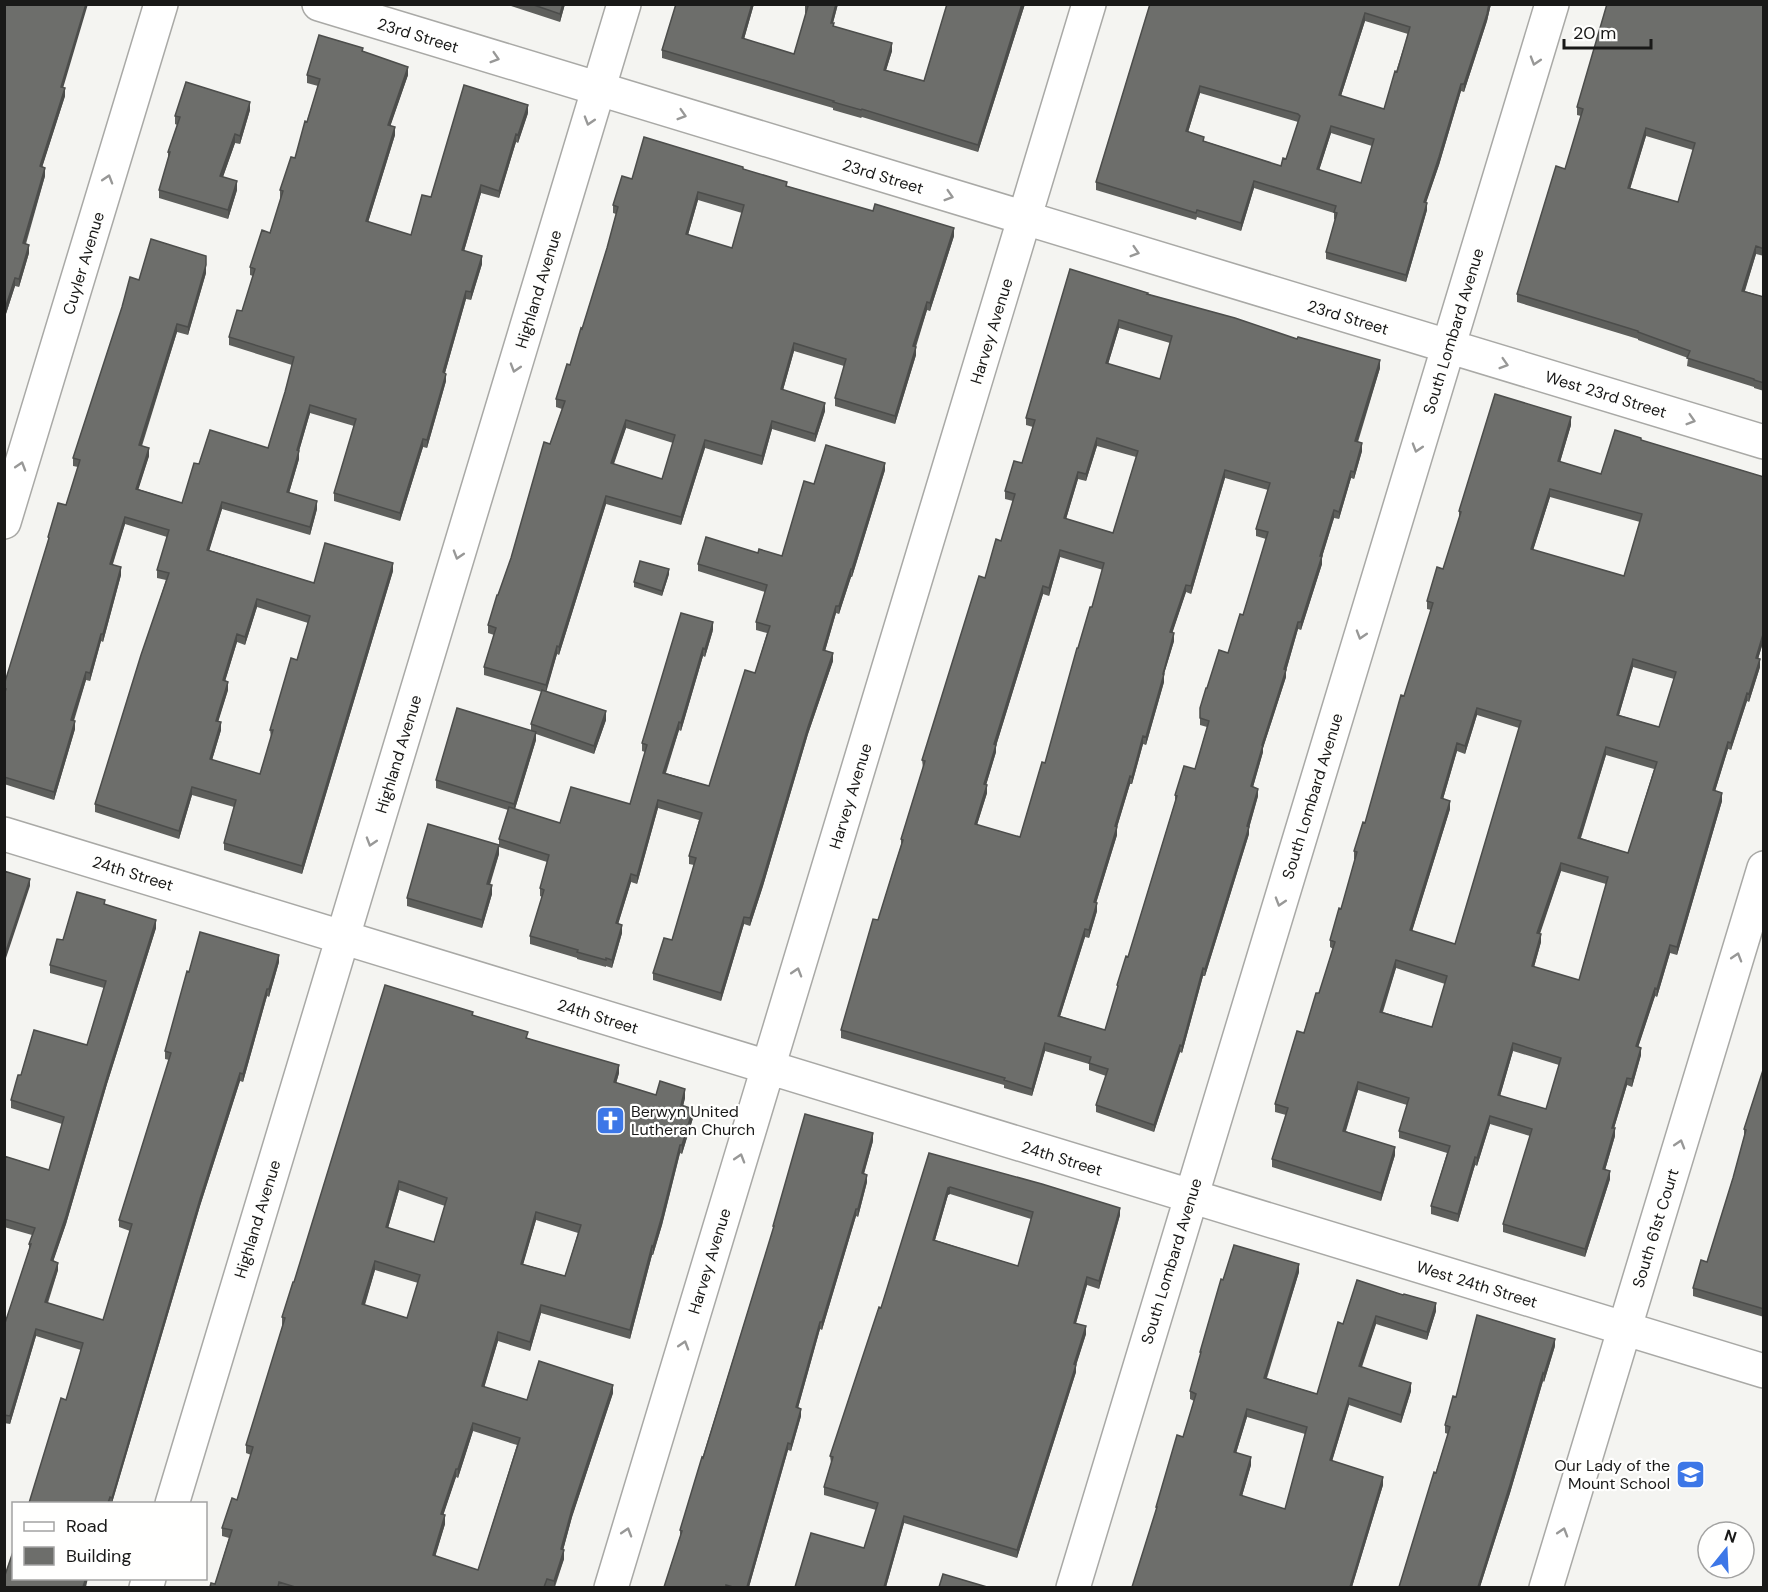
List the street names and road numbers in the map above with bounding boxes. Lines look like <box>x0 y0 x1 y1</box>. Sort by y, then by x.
street label: 23rd Street <box>375 13 461 58</box>
street label: 23rd Street <box>840 154 926 199</box>
street label: Cuyler Avenue <box>58 209 109 317</box>
street label: Highland Avenue <box>510 227 566 351</box>
street label: South Lombard Avenue <box>1418 246 1489 417</box>
street label: Harvey Avenue <box>965 276 1018 387</box>
street label: 23rd Street <box>1305 295 1391 340</box>
street label: West 23rd Street <box>1543 366 1669 423</box>
street label: Highland Avenue <box>370 692 426 816</box>
street label: South Lombard Avenue <box>1277 711 1348 882</box>
street label: Harvey Avenue <box>824 741 877 852</box>
street label: 24th Street <box>90 851 176 896</box>
street label: 24th Street <box>555 994 641 1039</box>
street label: 24th Street <box>1019 1136 1105 1181</box>
street label: Highland Avenue <box>229 1157 285 1281</box>
street label: South 61st Court <box>1627 1166 1684 1290</box>
street label: South Lombard Avenue <box>1136 1176 1207 1347</box>
street label: Harvey Avenue <box>683 1206 736 1317</box>
street label: West 24th Street <box>1414 1256 1540 1313</box>

